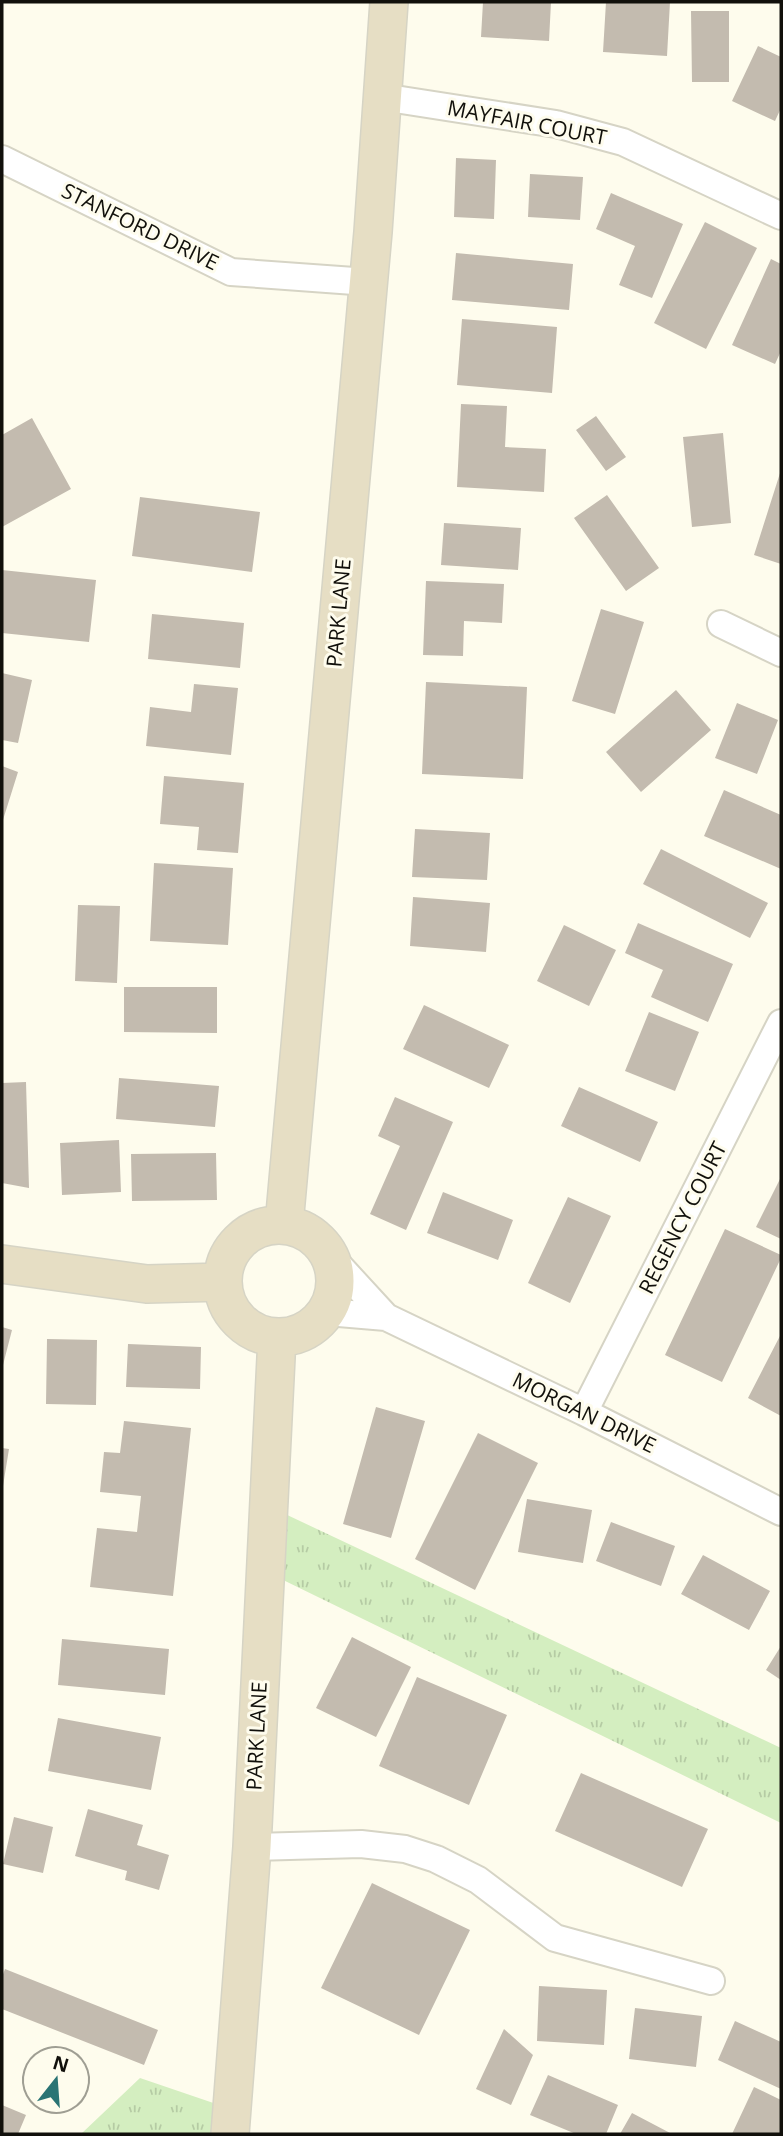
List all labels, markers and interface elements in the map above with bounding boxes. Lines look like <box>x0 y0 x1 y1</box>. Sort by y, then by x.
street label: MAYFAIR COURT <box>445 93 610 151</box>
street label: STANFORD DRIVE <box>57 176 224 276</box>
street label: PARK LANE <box>319 557 357 668</box>
street label: REGENCY COURT <box>632 1136 733 1298</box>
street label: MORGAN DRIVE <box>508 1365 661 1459</box>
street label: PARK LANE <box>239 1681 273 1791</box>
north arrow <box>21 2045 91 2115</box>
text: N <box>50 2049 72 2078</box>

